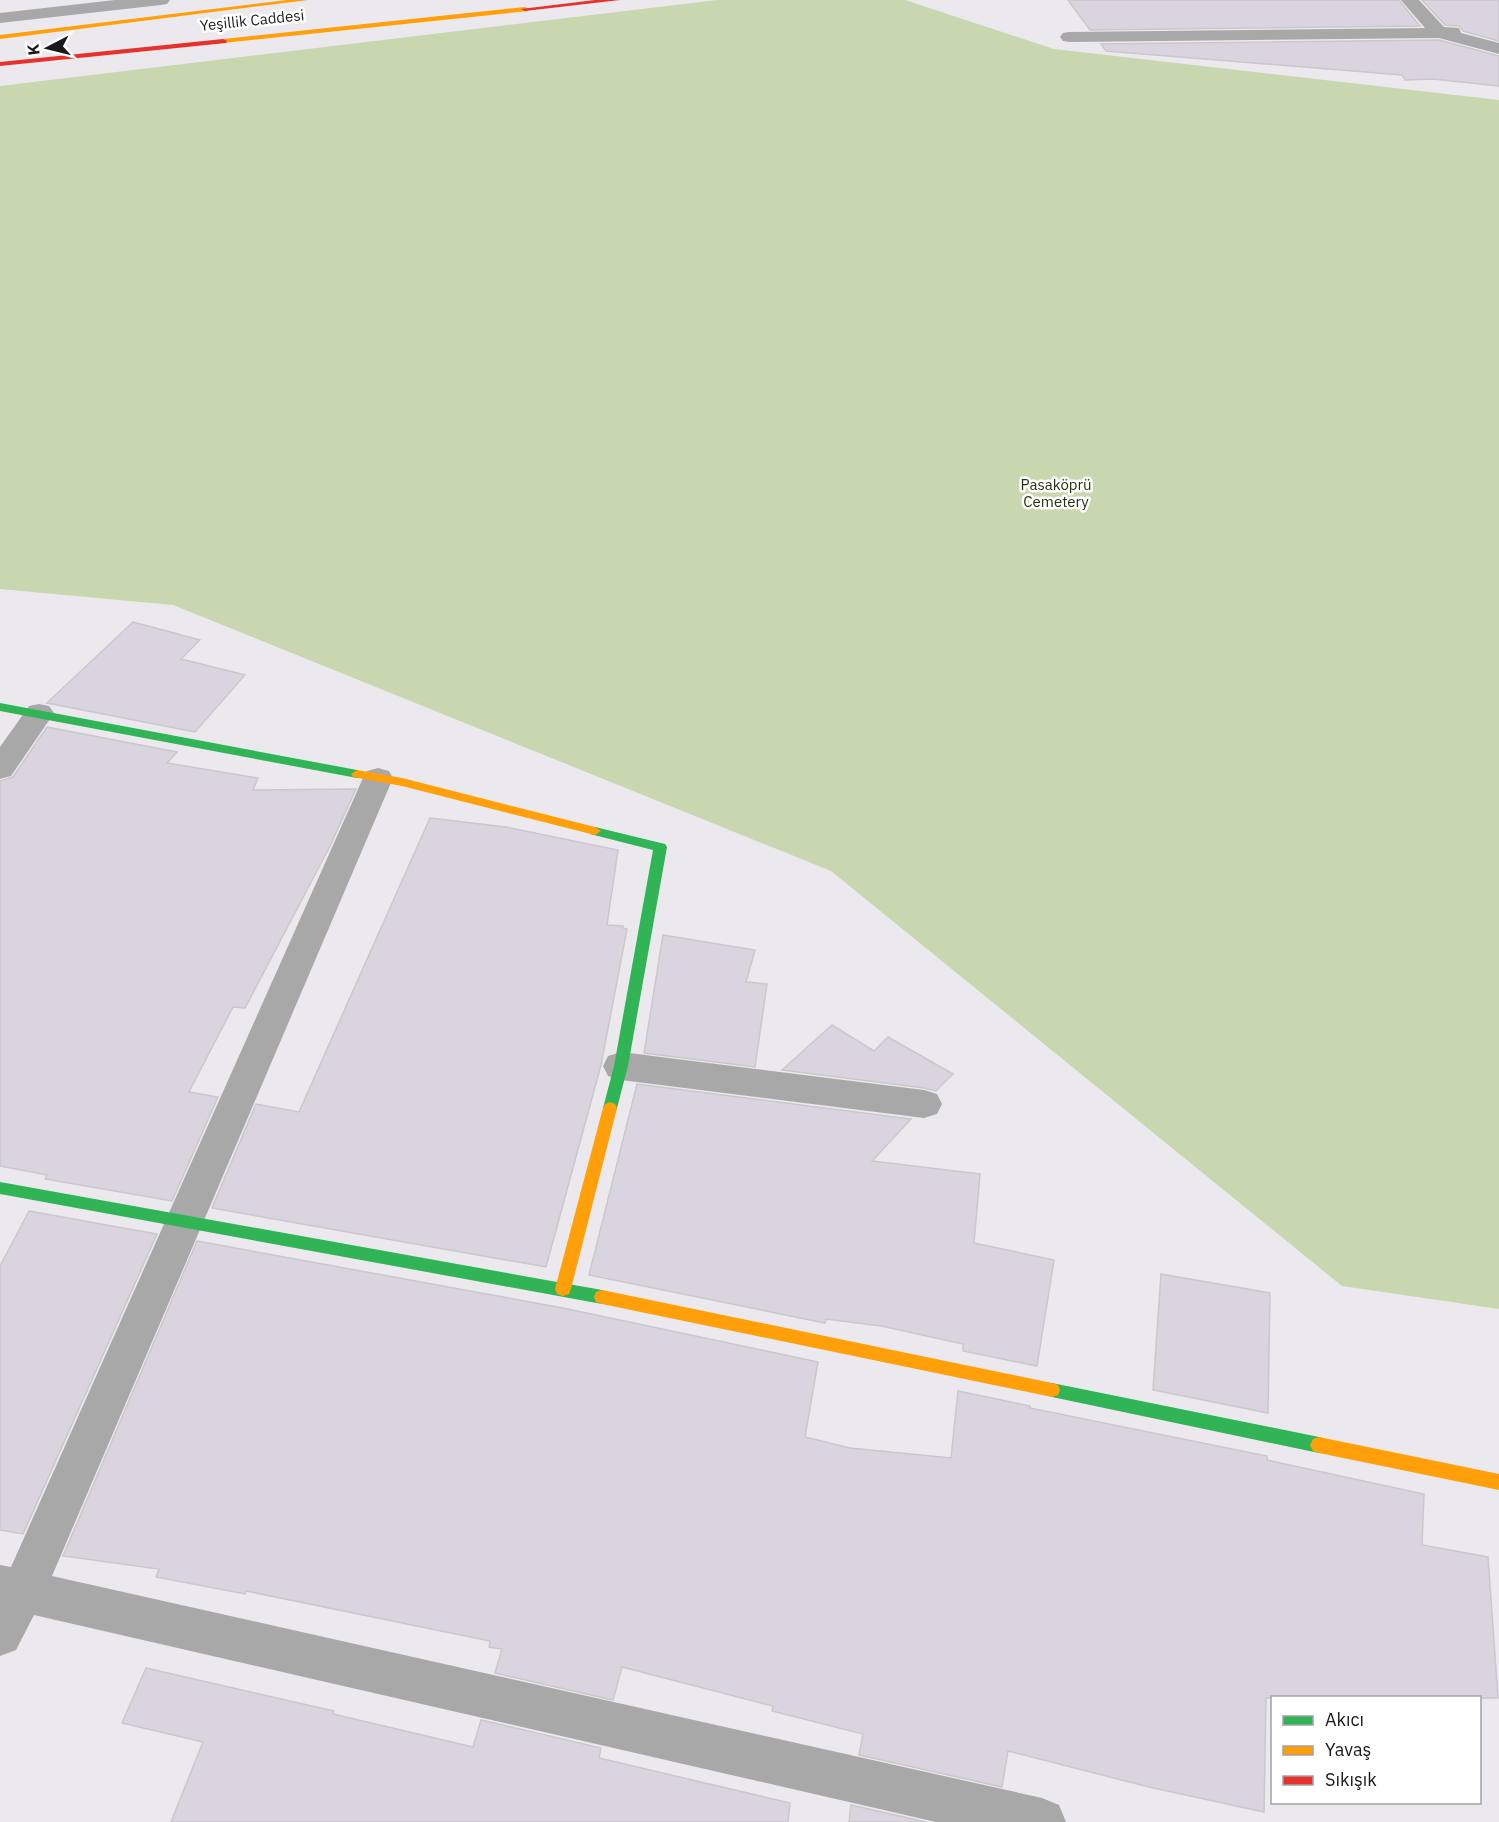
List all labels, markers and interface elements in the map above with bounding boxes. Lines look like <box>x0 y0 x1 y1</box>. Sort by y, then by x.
street label: Yeşillik Caddesi <box>199 5 305 35</box>
north arrow <box>18 18 78 78</box>
text: K <box>23 43 44 57</box>
park label: Pasaköprü Cemetery <box>1020 475 1092 511</box>
legend <box>1271 1696 1481 1804</box>
text: Akıcı <box>1325 1708 1364 1731</box>
text: Yavaş <box>1325 1738 1371 1761</box>
text: Sıkışık <box>1325 1768 1377 1791</box>

